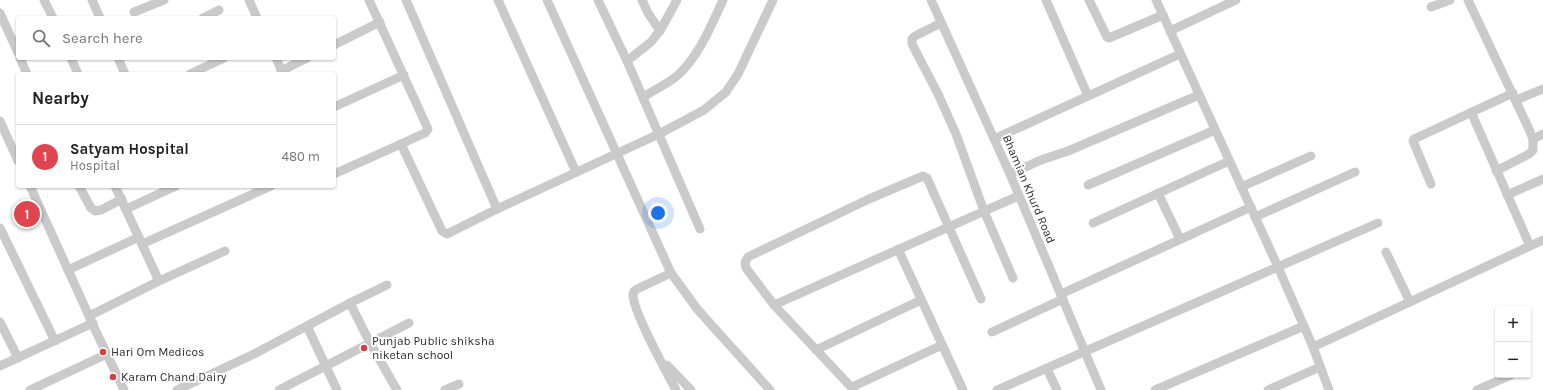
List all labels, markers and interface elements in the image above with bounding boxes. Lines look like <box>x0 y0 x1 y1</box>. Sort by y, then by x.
search box <box>16 16 336 60</box>
icon: search <box>30 27 52 49</box>
text: Search here <box>62 29 143 47</box>
text: Nearby <box>32 88 89 108</box>
street label: Bhamian Khurd Road <box>1000 133 1058 245</box>
text: Satyam Hospital <box>70 140 189 158</box>
text: 1 <box>43 149 47 164</box>
text: 480 m <box>282 149 320 164</box>
text: Hospital <box>70 158 120 173</box>
pin: 1 <box>14 199 40 229</box>
your location <box>648 203 668 223</box>
map controls <box>1495 306 1531 378</box>
button: + <box>1495 306 1531 342</box>
place label: Punjab Public shiksha niketan school <box>372 334 495 362</box>
button: − <box>1495 342 1531 378</box>
marker: Punjab Public shiksha niketan school <box>359 343 369 353</box>
place label: Hari Om Medicos <box>111 345 204 359</box>
marker: Hari Om Medicos <box>98 347 108 357</box>
place label: Karam Chand Dairy <box>121 370 227 384</box>
marker: Karam Chand Dairy <box>108 372 118 382</box>

